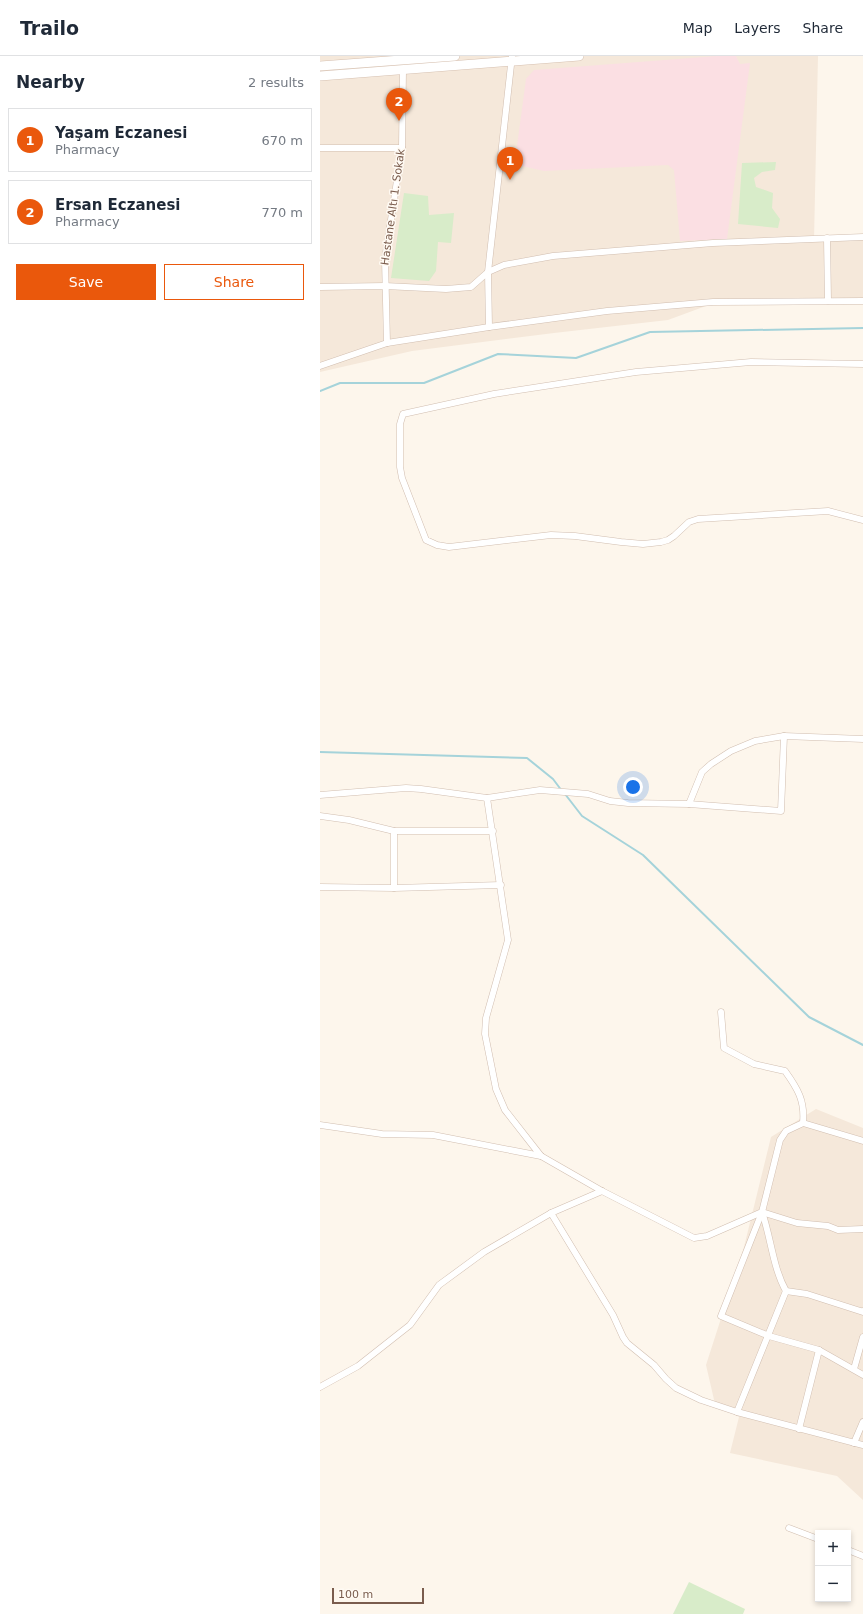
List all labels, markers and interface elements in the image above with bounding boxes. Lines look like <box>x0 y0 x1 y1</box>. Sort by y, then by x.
text: Trailo <box>20 17 79 39</box>
text: Map <box>683 20 712 36</box>
text: Layers <box>734 20 781 36</box>
text: Share <box>803 20 843 36</box>
text: Nearby <box>16 72 85 92</box>
text: 2 results <box>248 75 304 90</box>
pin: 2 <box>386 88 412 121</box>
text: Yaşam Eczanesi <box>55 124 187 142</box>
text: 1 <box>25 133 35 148</box>
text: 670 m <box>261 133 303 148</box>
text: Pharmacy <box>55 142 120 157</box>
street label: Hastane Altı 1. Sokak <box>378 147 408 266</box>
pin: 1 <box>497 147 523 180</box>
text: Ersan Eczanesi <box>55 196 181 214</box>
text: 2 <box>25 205 35 220</box>
text: 770 m <box>261 205 303 220</box>
text: Pharmacy <box>55 214 120 229</box>
button: Save <box>16 264 156 300</box>
button: Share <box>164 264 304 300</box>
your location <box>623 777 643 797</box>
map controls <box>815 1530 851 1602</box>
button: + <box>815 1530 851 1566</box>
button: − <box>815 1566 851 1602</box>
scale bar <box>332 1586 424 1605</box>
text: 100 m <box>338 1588 373 1601</box>

